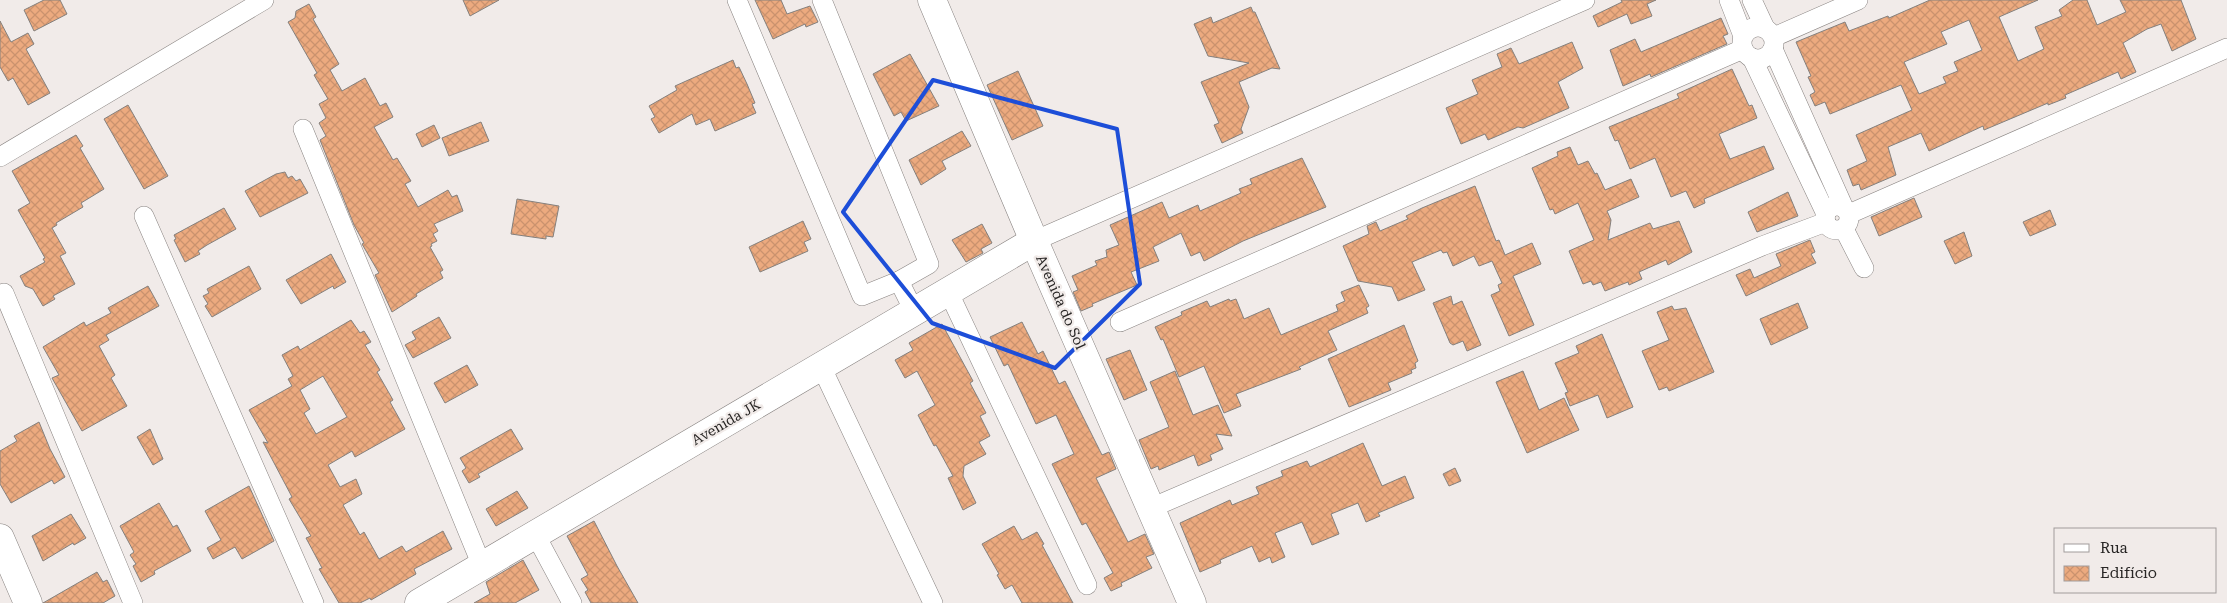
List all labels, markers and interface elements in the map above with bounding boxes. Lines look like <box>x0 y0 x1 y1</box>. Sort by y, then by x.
street label: Avenida do Sol <box>1033 252 1089 352</box>
street label: Avenida JK <box>689 396 763 448</box>
legend <box>2054 528 2217 593</box>
text: Rua <box>2100 539 2128 557</box>
text: Edifício <box>2100 564 2157 582</box>

